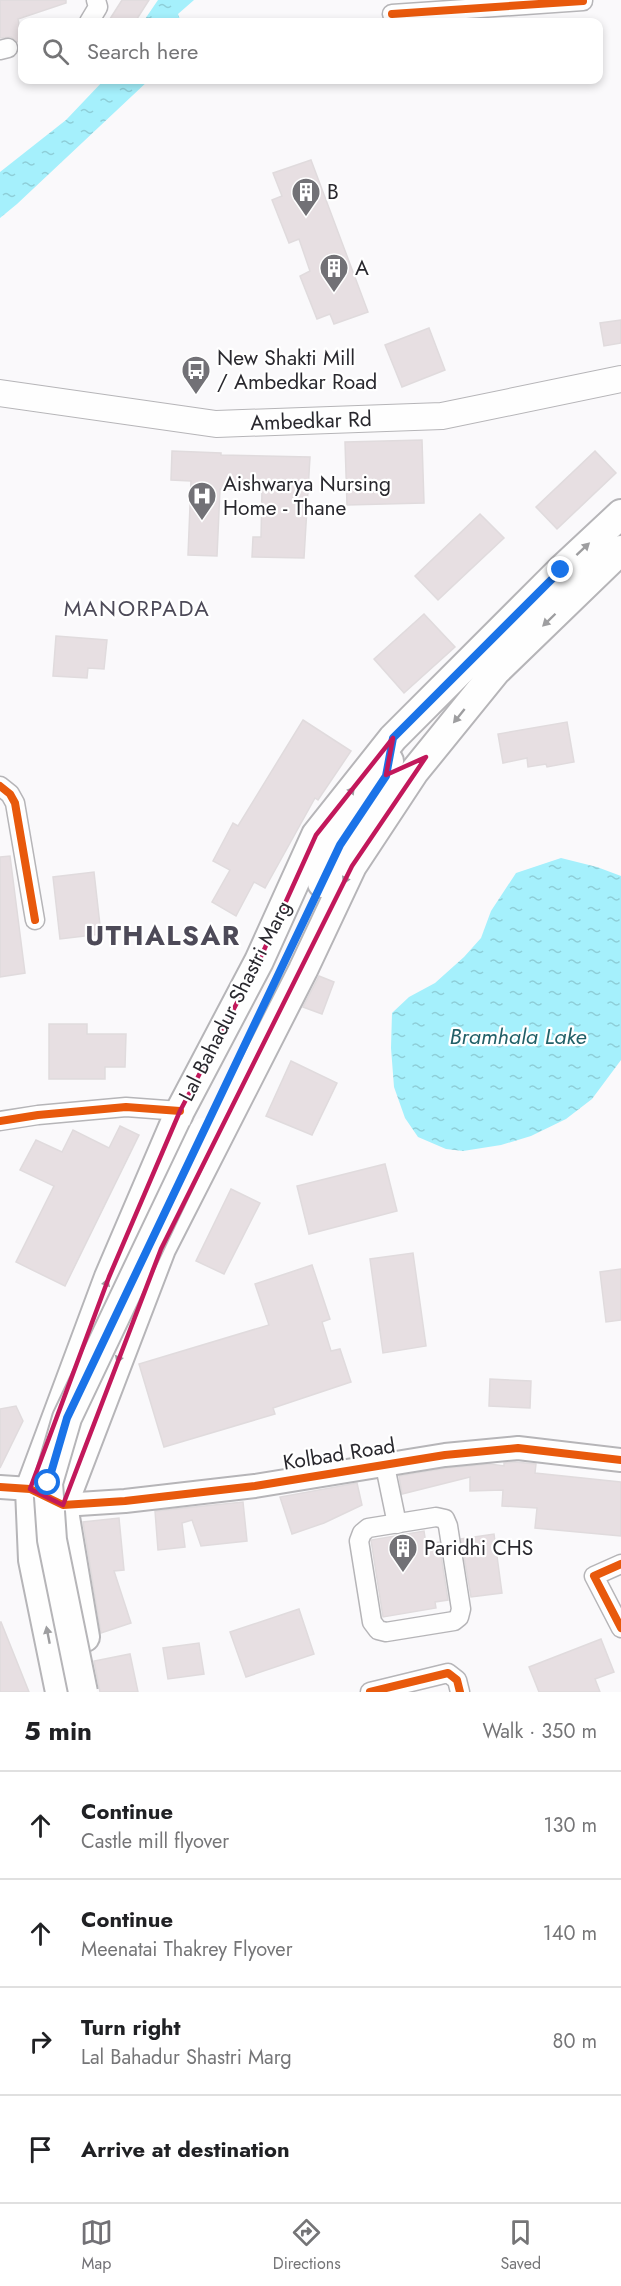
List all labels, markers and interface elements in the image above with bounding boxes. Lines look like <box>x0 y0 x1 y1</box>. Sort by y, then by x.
search box <box>18 18 603 84</box>
icon: search <box>39 35 72 68</box>
text: Search here <box>87 35 198 67</box>
building icon: B <box>290 176 322 218</box>
place label: B <box>327 177 339 207</box>
building icon: A <box>318 252 350 294</box>
place label: A <box>355 253 369 283</box>
place label: New Shakti Mill / Ambedkar Road <box>217 343 377 397</box>
bus stop icon: New Shakti Mill / Ambedkar Road <box>180 354 212 396</box>
street label: Ambedkar Rd <box>250 404 372 438</box>
place label: Aishwarya Nursing Home - Thane <box>223 469 391 523</box>
hospital icon: Aishwarya Nursing Home - Thane <box>186 480 218 522</box>
one-way arrow <box>575 543 590 556</box>
route end <box>547 556 573 582</box>
district label: MANORPADA <box>64 592 210 624</box>
one-way arrow <box>541 613 556 627</box>
one-way arrow <box>452 708 465 724</box>
one-way arrow <box>342 786 354 801</box>
one-way arrow <box>342 867 351 884</box>
street label: Lal Bahadur Shastri Marg <box>171 896 299 1106</box>
district label: UTHALSAR <box>85 916 241 955</box>
water label: Bramhala Lake <box>450 1020 586 1052</box>
one-way arrow <box>101 1278 110 1296</box>
one-way arrow <box>115 1346 124 1364</box>
street label: Kolbad Road <box>281 1430 397 1478</box>
route start <box>34 1469 60 1495</box>
building icon: Paridhi CHS <box>387 1532 419 1574</box>
place label: Paridhi CHS <box>424 1533 533 1563</box>
one-way arrow <box>43 1625 52 1644</box>
text: 5 min <box>24 1712 92 1750</box>
text: Walk · 350 m <box>482 1717 597 1746</box>
text: Continue <box>81 1795 173 1827</box>
icon: ahead <box>24 1809 57 1842</box>
text: 130 m <box>543 1811 597 1840</box>
text: Castle mill flyover <box>81 1827 229 1856</box>
text: Continue <box>81 1903 173 1935</box>
icon: ahead <box>24 1917 57 1950</box>
text: 140 m <box>543 1919 597 1948</box>
text: Meenatai Thakrey Flyover <box>81 1935 293 1964</box>
text: Turn right <box>81 2011 181 2043</box>
icon: right <box>24 2025 57 2058</box>
text: 80 m <box>552 2027 597 2056</box>
text: Lal Bahadur Shastri Marg <box>81 2043 292 2072</box>
icon: arrive <box>24 2133 57 2166</box>
text: Arrive at destination <box>81 2133 290 2165</box>
tab: Map <box>80 2216 113 2275</box>
tab: Directions <box>273 2216 341 2275</box>
tab: Saved <box>500 2216 541 2275</box>

